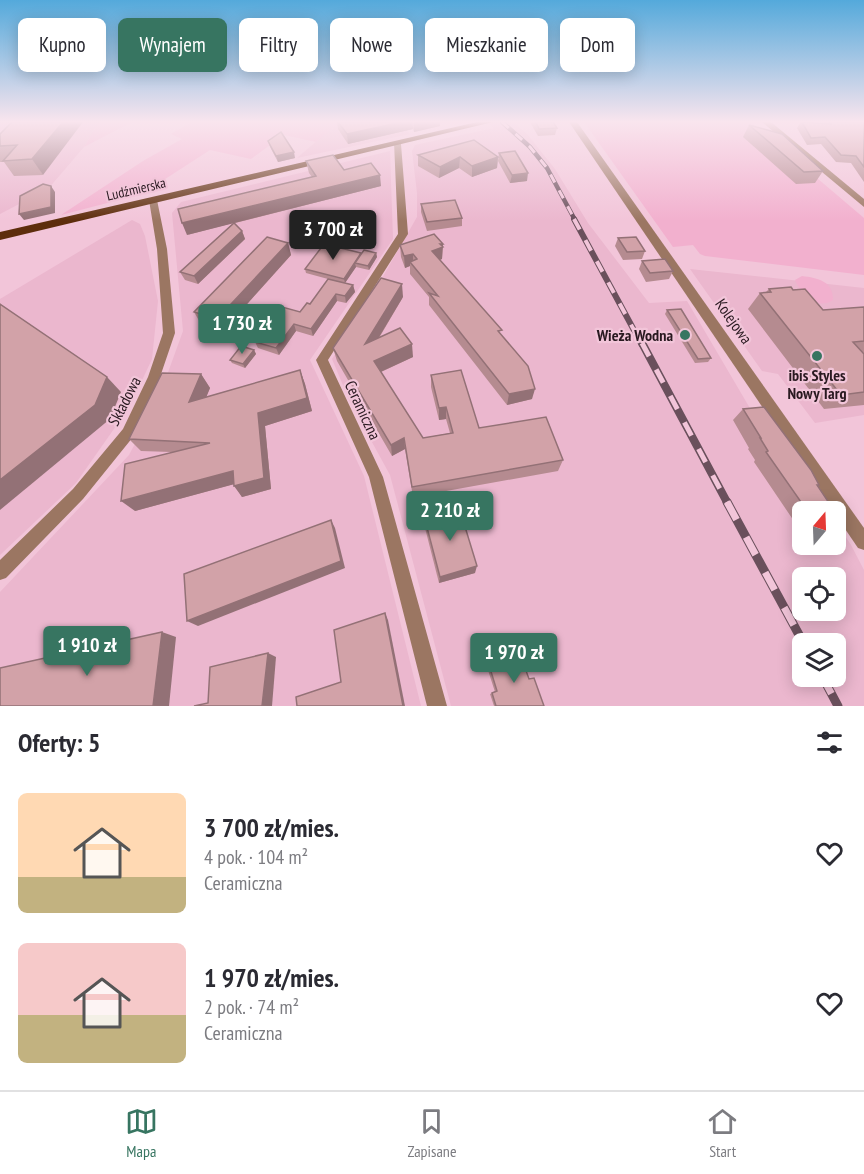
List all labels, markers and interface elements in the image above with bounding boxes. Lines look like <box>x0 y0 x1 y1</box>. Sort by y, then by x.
chip: Kupno <box>18 18 106 72</box>
chip: Wynajem <box>118 18 227 72</box>
chip: Filtry <box>239 18 318 72</box>
chip: Nowe <box>330 18 413 72</box>
chip: Mieszkanie <box>425 18 548 72</box>
chip: Dom <box>560 18 635 72</box>
street label: Ludźmierska <box>105 173 167 205</box>
pin: 3 700 zł <box>271 210 395 261</box>
text: 3 700 zł <box>303 216 363 242</box>
street label: Kolejowa <box>711 295 757 347</box>
pin: 1 730 zł <box>180 304 304 355</box>
text: 1 730 zł <box>212 310 272 336</box>
place label: Wieża Wodna <box>596 325 673 345</box>
marker: Wieża Wodna <box>678 328 692 342</box>
marker: ibis Styles Nowy Targ <box>810 349 824 363</box>
place label: ibis Styles Nowy Targ <box>787 365 847 403</box>
street label: Składowa <box>103 373 145 429</box>
street label: Ceramiczna <box>341 377 385 443</box>
pin: 2 210 zł <box>388 491 512 542</box>
text: 2 210 zł <box>420 497 480 523</box>
north arrow <box>792 501 846 555</box>
map controls <box>792 501 846 687</box>
button: locate <box>792 567 846 621</box>
pin: 1 910 zł <box>25 626 149 677</box>
text: 1 910 zł <box>57 632 117 658</box>
pin: 1 970 zł <box>452 633 576 684</box>
button: layers <box>792 633 846 687</box>
text: 1 970 zł <box>484 639 544 665</box>
text: Oferty: 5 <box>18 726 100 759</box>
icon: filters <box>813 726 846 759</box>
text: 3 700 zł/mies. <box>204 811 339 844</box>
icon: home <box>66 817 138 889</box>
icon: heart <box>813 837 846 870</box>
text: 4 pok. · 104 m² <box>204 844 308 870</box>
text: Ceramiczna <box>204 870 283 896</box>
text: 1 970 zł/mies. <box>204 961 339 994</box>
icon: home <box>66 967 138 1039</box>
icon: heart <box>813 987 846 1020</box>
text: 2 pok. · 74 m² <box>204 994 299 1020</box>
text: Ceramiczna <box>204 1020 283 1046</box>
tab: Mapa <box>125 1105 158 1161</box>
tab: Zapisane <box>407 1105 457 1161</box>
tab: Start <box>706 1105 739 1161</box>

